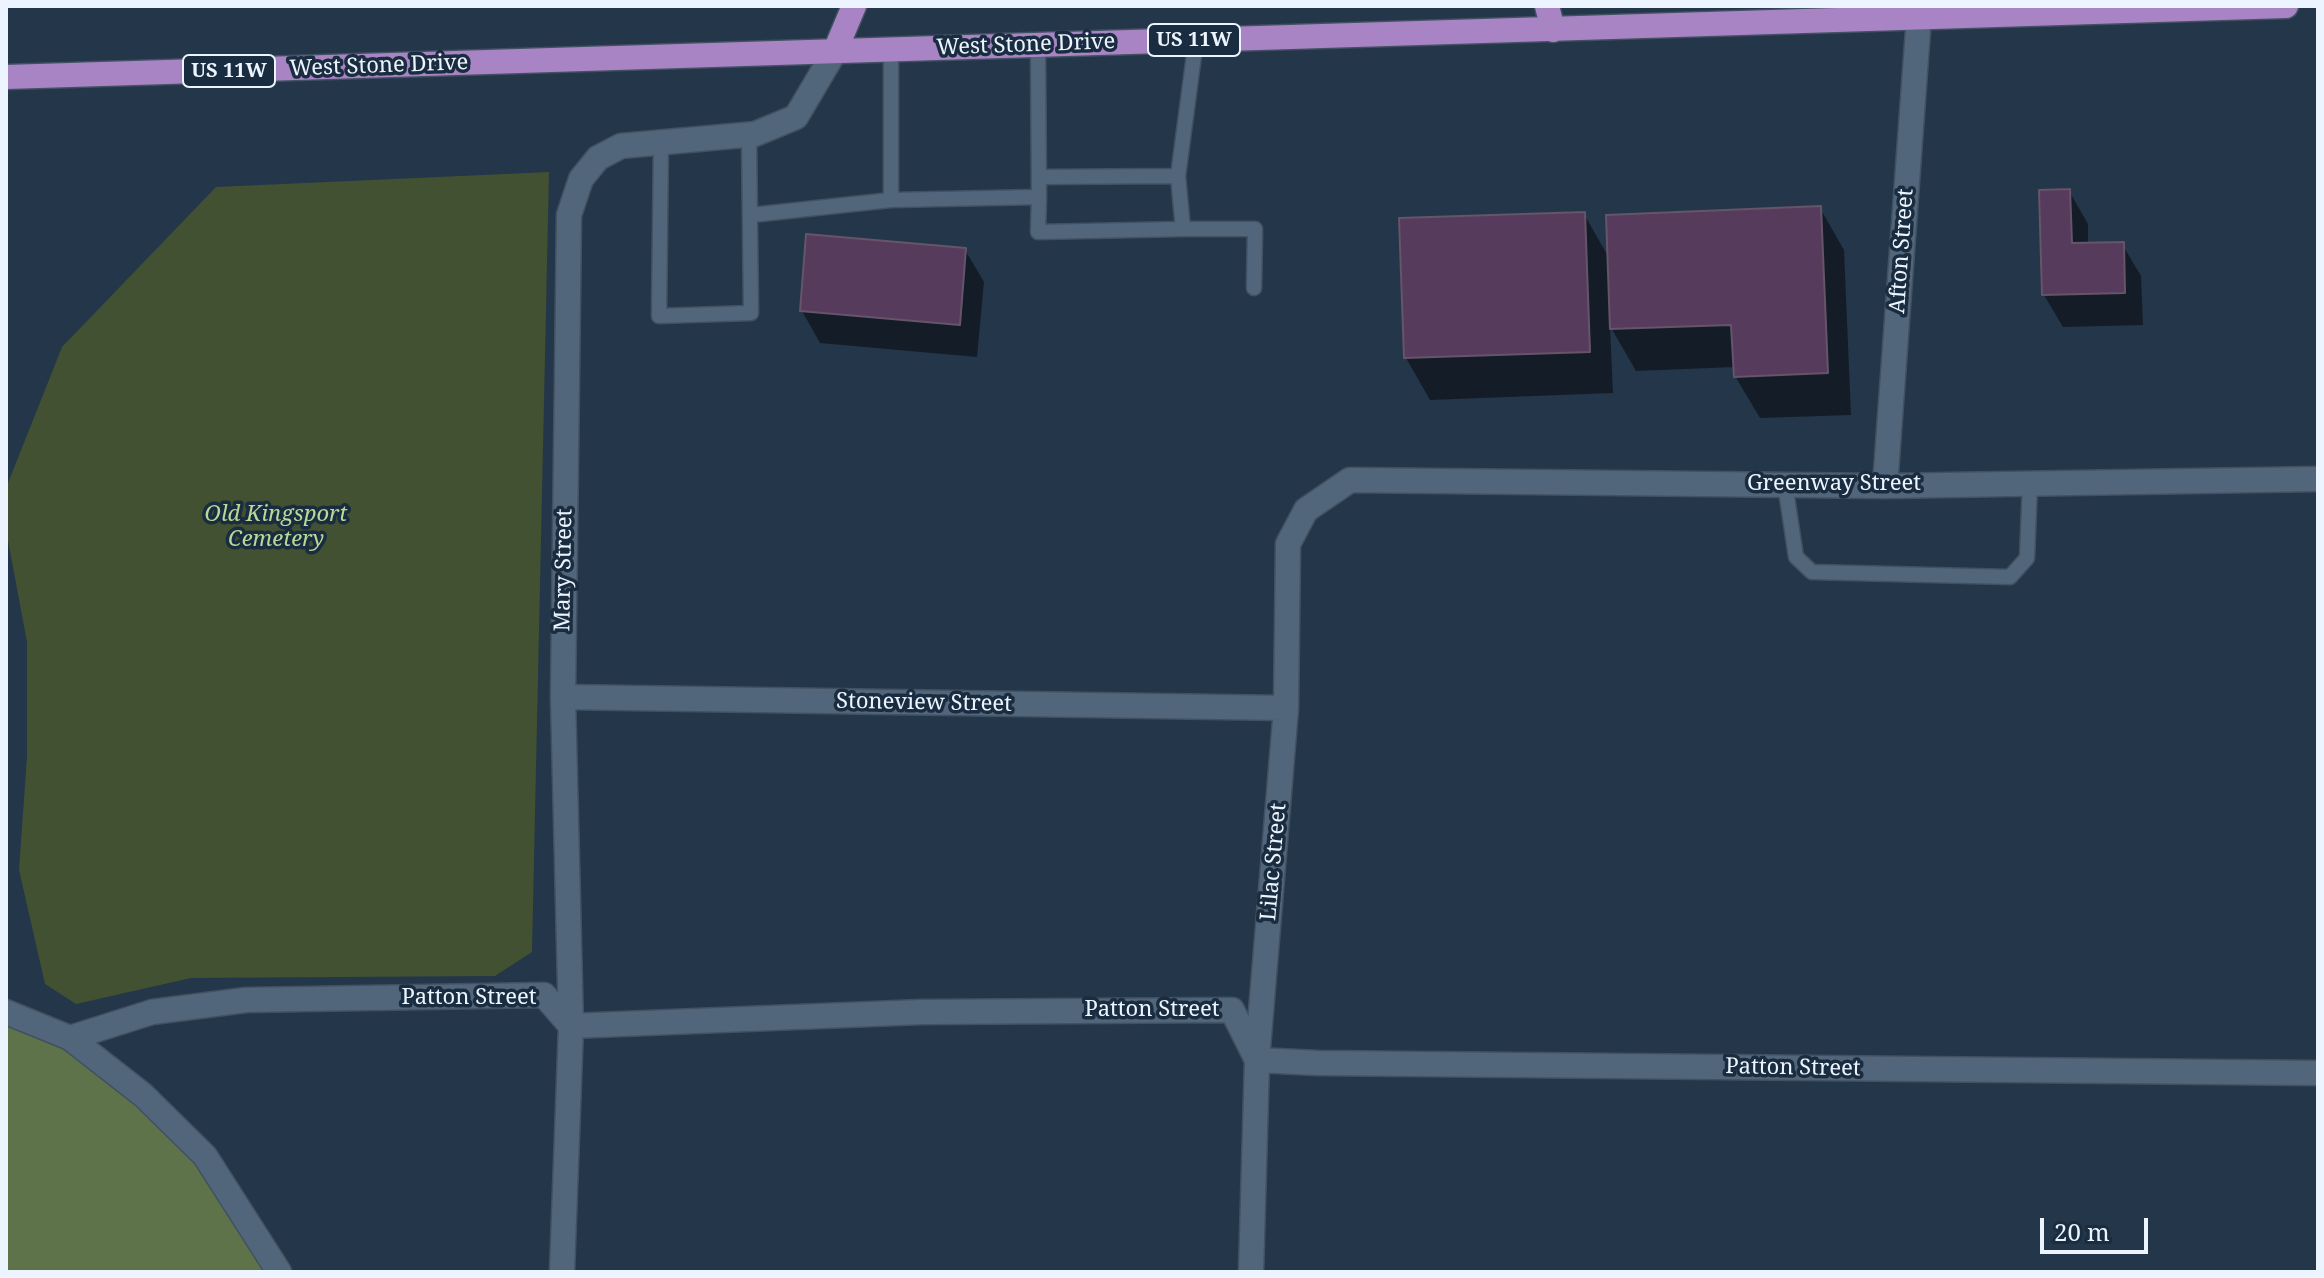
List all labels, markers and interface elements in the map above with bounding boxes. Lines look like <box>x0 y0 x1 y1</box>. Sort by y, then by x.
road number: US 11W <box>1148 24 1240 56</box>
street label: West Stone Drive <box>936 29 1116 61</box>
street label: West Stone Drive <box>289 50 469 82</box>
road number: US 11W <box>183 55 275 87</box>
street label: Afton Street <box>1884 188 1920 314</box>
street label: Greenway Street <box>1747 471 1921 497</box>
park label: Old Kingsport Cemetery <box>205 502 347 554</box>
street label: Mary Street <box>550 508 578 632</box>
street label: Stoneview Street <box>836 688 1012 718</box>
street label: Lilac Street <box>1256 802 1292 922</box>
street label: Patton Street <box>401 985 537 1011</box>
street label: Patton Street <box>1084 997 1220 1023</box>
street label: Patton Street <box>1725 1054 1861 1082</box>
scale bar <box>2044 1202 2152 1252</box>
text: 20 m <box>2054 1215 2110 1248</box>

